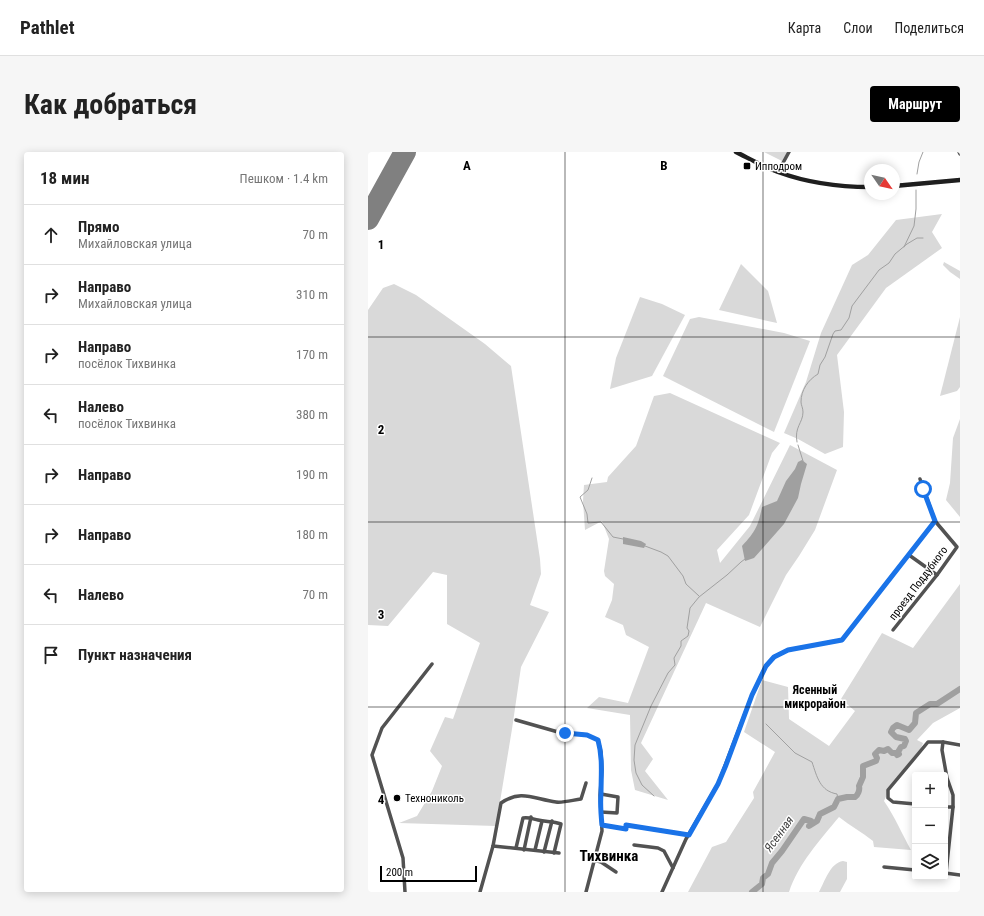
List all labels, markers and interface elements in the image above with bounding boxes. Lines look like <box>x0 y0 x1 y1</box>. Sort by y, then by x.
text: Pathlet <box>20 16 75 39</box>
text: Карта <box>788 20 821 36</box>
text: Слои <box>843 20 873 36</box>
text: Поделиться <box>895 20 964 36</box>
button: Маршрут <box>870 86 960 122</box>
text: Как добраться <box>24 88 197 121</box>
text: A <box>463 158 471 173</box>
text: B <box>660 158 668 173</box>
place label: Ипподром <box>755 160 802 173</box>
marker: Ипподром <box>742 161 752 171</box>
north arrow <box>864 164 900 200</box>
text: 18 мин <box>40 168 89 188</box>
text: Пешком · 1.4 km <box>240 171 328 186</box>
text: Прямо <box>78 218 119 236</box>
icon: ahead <box>40 224 62 246</box>
text: 70 m <box>302 227 328 242</box>
text: Михайловская улица <box>78 236 192 251</box>
text: 1 <box>378 237 384 252</box>
text: Направо <box>78 278 131 296</box>
icon: right <box>40 284 62 306</box>
text: 310 m <box>296 287 328 302</box>
text: Михайловская улица <box>78 296 192 311</box>
text: Направо <box>78 338 131 356</box>
icon: right <box>40 344 62 366</box>
text: 170 m <box>296 347 328 362</box>
text: посёлок Тихвинка <box>78 356 176 371</box>
text: Налево <box>78 398 124 416</box>
icon: left <box>40 404 62 426</box>
text: 380 m <box>296 407 328 422</box>
text: посёлок Тихвинка <box>78 416 176 431</box>
text: 2 <box>378 422 385 437</box>
icon: right <box>40 464 62 486</box>
text: Направо <box>78 466 131 484</box>
text: 190 m <box>296 467 328 482</box>
route start <box>914 480 932 498</box>
icon: right <box>40 524 62 546</box>
text: Направо <box>78 526 131 544</box>
text: 180 m <box>296 527 328 542</box>
street label: проезд Поддубного <box>886 543 951 623</box>
icon: left <box>40 584 62 606</box>
text: Налево <box>78 586 124 604</box>
text: 70 m <box>302 587 328 602</box>
text: 3 <box>378 607 384 622</box>
icon: arrive <box>40 644 62 666</box>
text: Пункт назначения <box>78 646 192 664</box>
district label: Ясенный микрорайон <box>784 683 846 711</box>
route end <box>556 724 574 742</box>
map controls <box>912 772 948 880</box>
button: + <box>912 772 948 808</box>
text: 4 <box>378 792 385 807</box>
place label: Технониколь <box>405 792 464 805</box>
marker: Технониколь <box>392 793 402 803</box>
button: − <box>912 808 948 844</box>
water label: Ясенная <box>761 813 797 855</box>
button: layers <box>912 844 948 880</box>
district label: Тихвинка <box>580 847 638 865</box>
scale bar <box>380 864 477 883</box>
text: 200 m <box>386 866 413 879</box>

